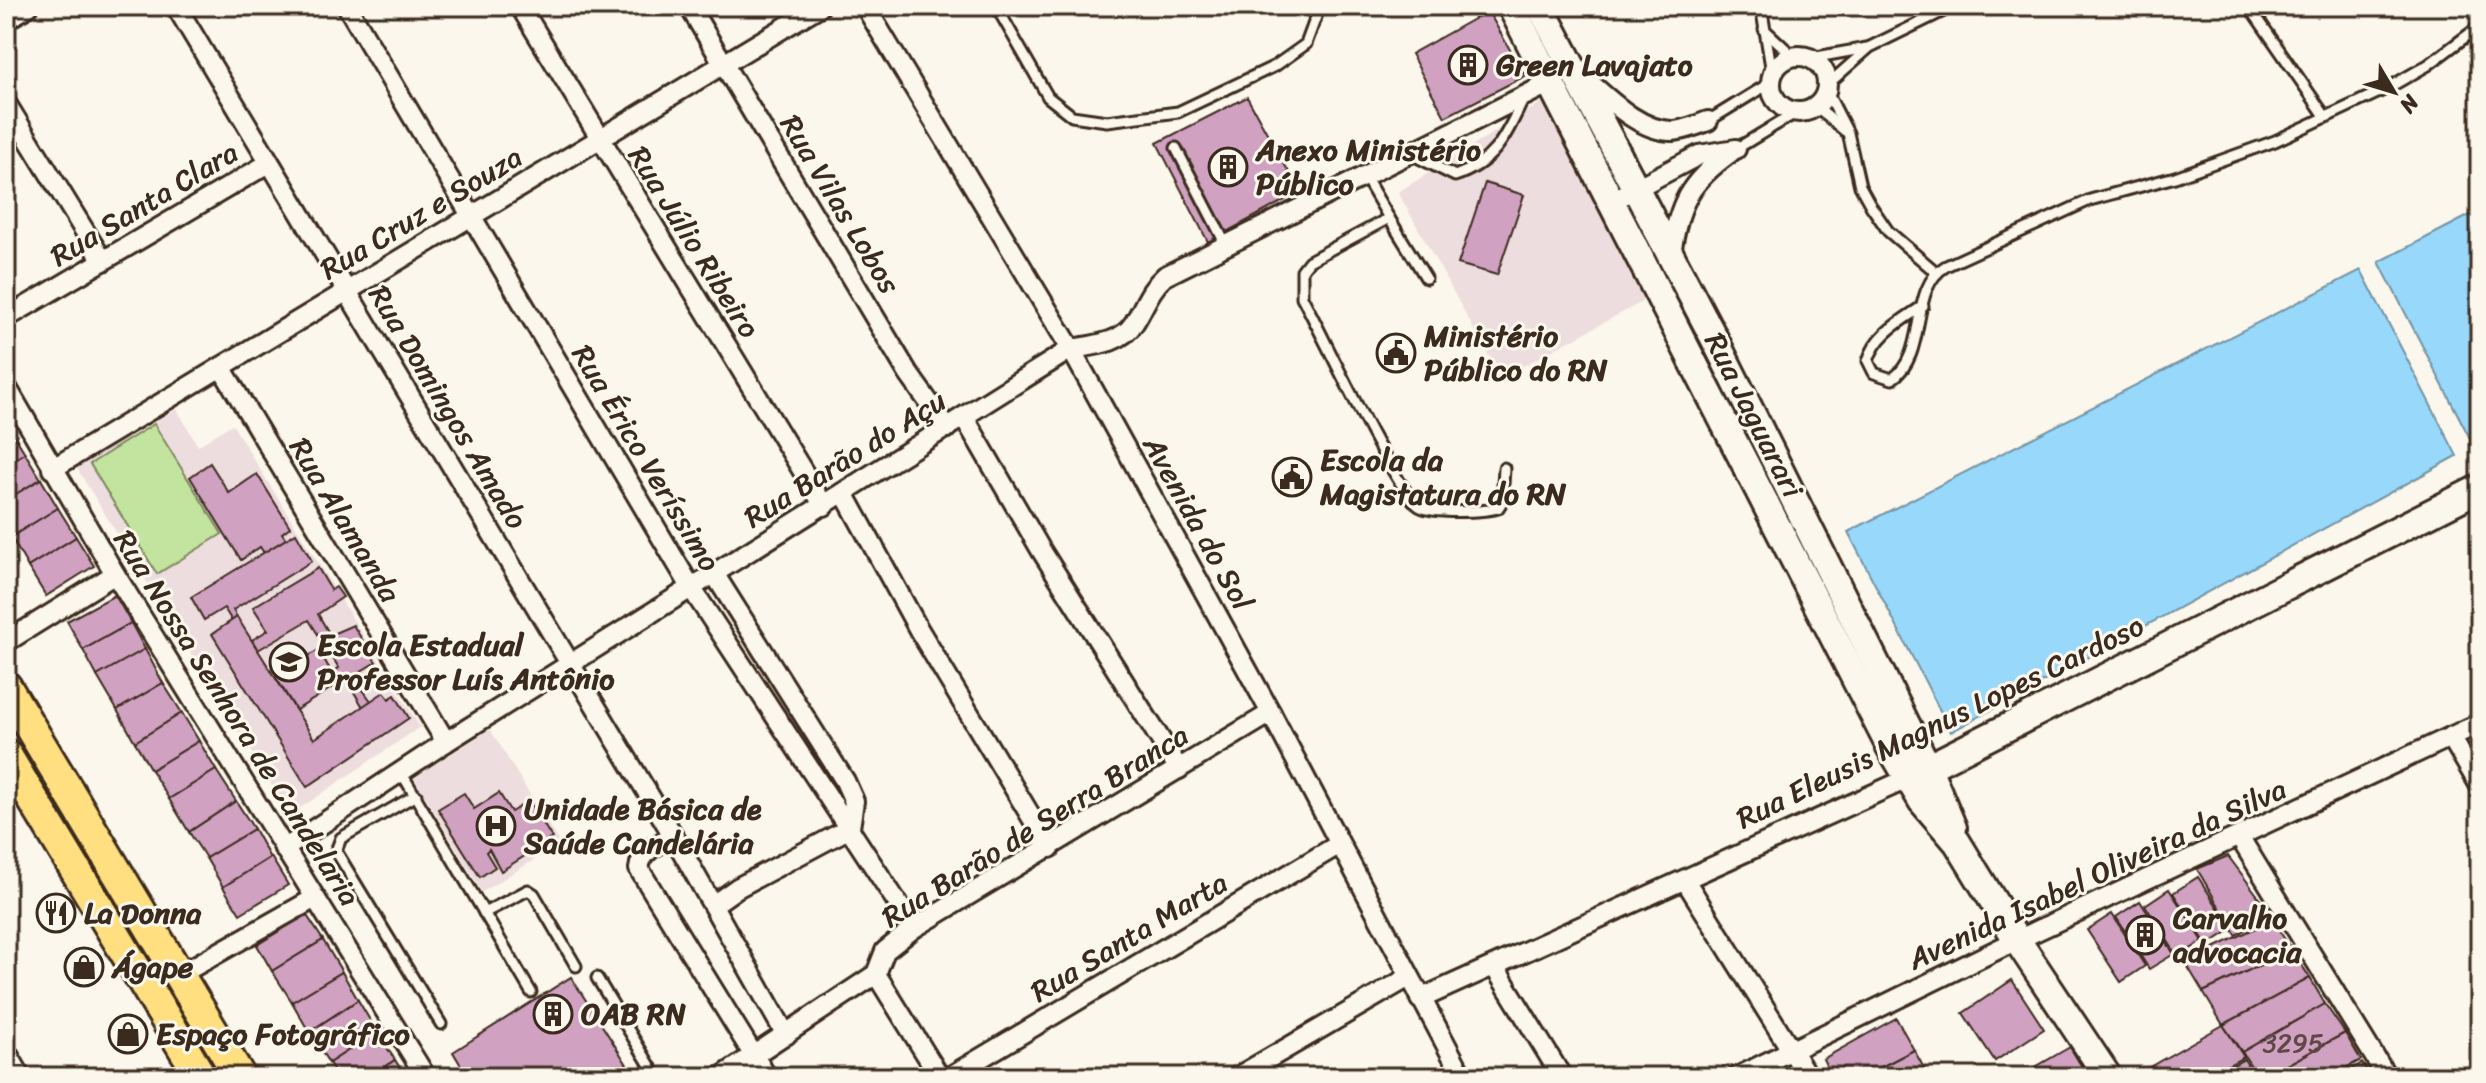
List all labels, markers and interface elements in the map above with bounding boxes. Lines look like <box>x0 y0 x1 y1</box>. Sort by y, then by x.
place label: Green Lavajato <box>1496 38 1693 92</box>
building icon: Green Lavajato <box>1447 44 1489 86</box>
north arrow <box>2354 52 2434 132</box>
text: N <box>2389 85 2430 123</box>
street label: Rua Vilas Lobos <box>765 103 915 305</box>
place label: Anexo Ministério Público <box>1254 123 1481 211</box>
street label: Rua Santa Clara <box>39 126 249 282</box>
street label: Rua Cruz e Souza <box>309 131 533 295</box>
street label: Rua Júlio Ribeiro <box>613 135 775 349</box>
building icon: Anexo Ministério Público <box>1207 146 1249 188</box>
street label: Rua Domingos Amado <box>353 274 543 540</box>
place label: Ministério Público do RN <box>1423 309 1608 397</box>
street label: Rua Jaguarari <box>1689 322 1820 509</box>
public building icon: Ministério Público do RN <box>1375 332 1417 374</box>
street label: Rua Érico Veríssimo <box>556 334 736 582</box>
street label: Rua Barão do Açu <box>733 375 957 543</box>
street label: Avenida do Sol <box>1127 424 1269 622</box>
street label: Rua Alamanda <box>274 427 416 614</box>
place label: Escola da Magistatura do RN <box>1319 433 1567 521</box>
public building icon: Escola da Magistatura do RN <box>1271 456 1313 498</box>
street label: Rua Nossa Senhora de Candelaria <box>98 519 376 917</box>
street label: Rua Eleusis Magnus Lopes Cardoso <box>1726 599 2154 845</box>
place label: Escola Estadual Professor Luís Antônio <box>317 618 615 706</box>
school or university icon: Escola Estadual Professor Luís Antônio <box>268 641 310 683</box>
street label: Rua Barão de Serra Branca <box>870 709 1200 943</box>
street label: Avenida Isabel Oliveira da Silva <box>1897 762 2296 986</box>
place label: Unidade Básica de Saúde Candelária <box>523 782 762 870</box>
hospital icon: Unidade Básica de Saúde Candelária <box>475 805 517 847</box>
street label: Rua Santa Marta <box>1020 856 1238 1018</box>
place label: La Donna <box>84 886 202 940</box>
place label: Carvalho advocacia <box>2172 891 2302 979</box>
restaurant icon: La Donna <box>35 892 77 934</box>
building icon: Carvalho advocacia <box>2124 914 2166 956</box>
place label: Ágape <box>110 940 194 994</box>
shop icon: Ágape <box>63 946 105 988</box>
place label: OAB RN <box>581 987 686 1041</box>
building icon: OAB RN <box>532 993 574 1035</box>
place label: Espaço Fotográfico <box>156 1007 411 1061</box>
shop icon: Espaço Fotográfico <box>107 1013 149 1055</box>
house number: 3295 <box>2262 1020 2324 1066</box>

